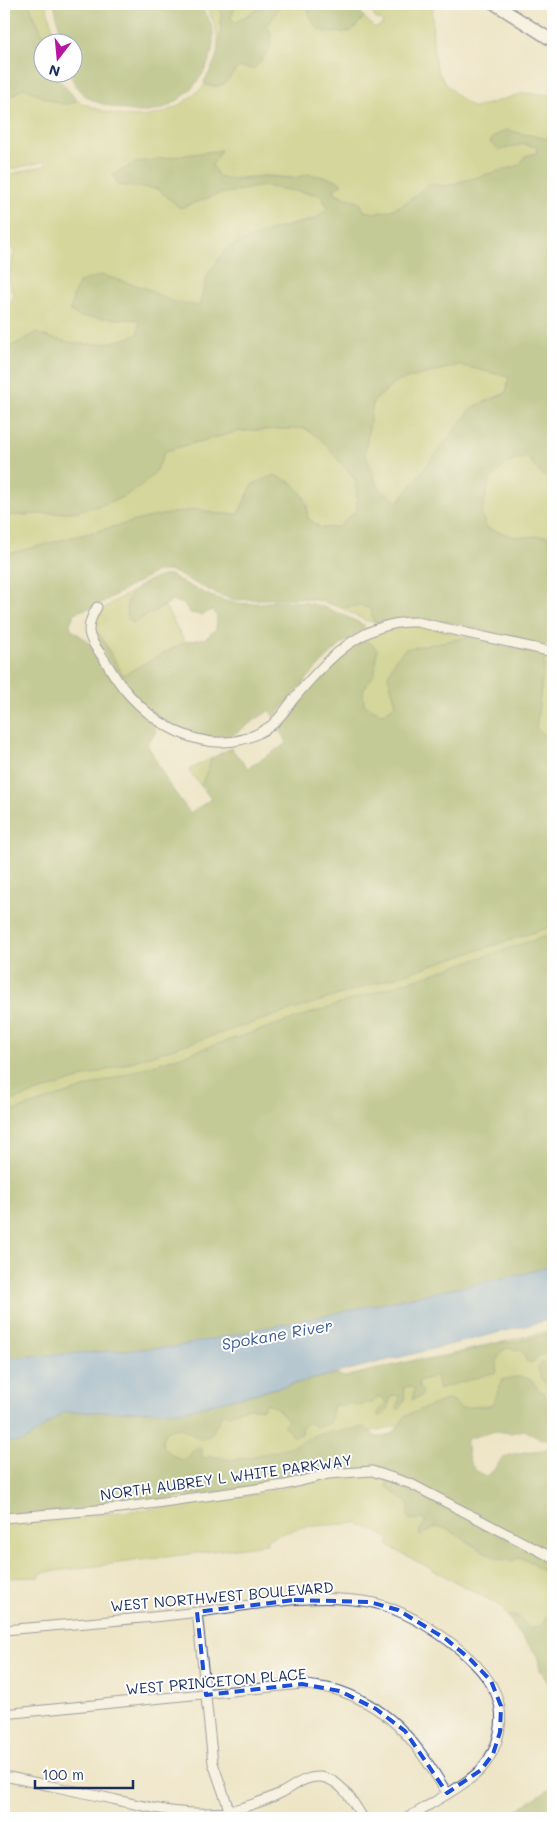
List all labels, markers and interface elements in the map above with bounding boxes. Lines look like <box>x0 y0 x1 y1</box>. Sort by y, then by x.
north arrow <box>32 32 82 82</box>
text: N <box>47 60 62 82</box>
water label: Spokane River <box>220 1314 334 1354</box>
street label: NORTH AUBREY L WHITE PARKWAY <box>99 1449 353 1505</box>
street label: WEST NORTHWEST BOULEVARD <box>110 1576 334 1616</box>
street label: WEST PRINCETON PLACE <box>125 1663 307 1699</box>
scale bar <box>35 1757 132 1789</box>
text: 100 m <box>42 1764 84 1784</box>

